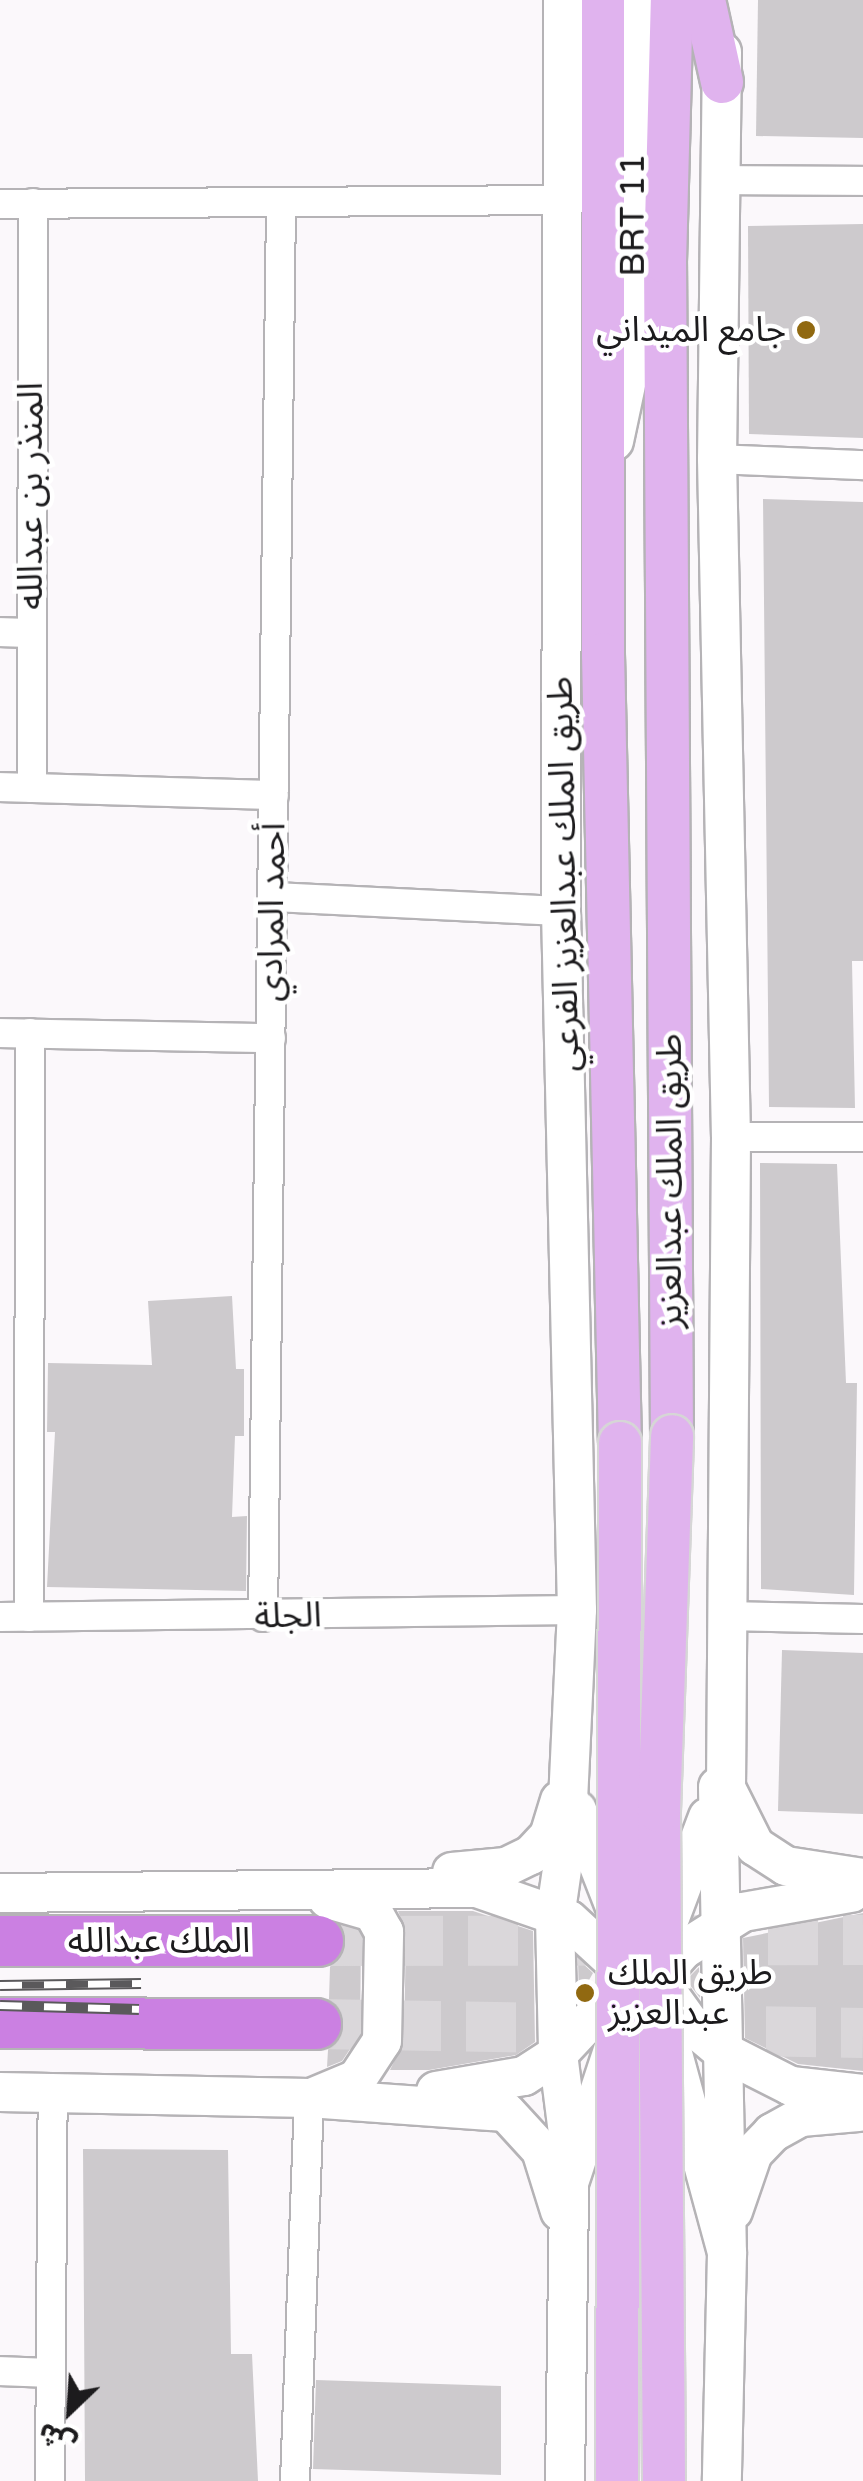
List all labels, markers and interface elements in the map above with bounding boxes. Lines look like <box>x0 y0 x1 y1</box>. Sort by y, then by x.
street label: BRT 11 <box>612 153 654 277</box>
place label: جامع الميداني <box>596 309 786 351</box>
marker: جامع الميداني <box>795 319 817 341</box>
street label: المنذر بن عبدالله <box>10 382 52 610</box>
street label: طريق الملك عبدالعزيز الفرعي <box>540 676 588 1072</box>
street label: أحمد المرادي <box>249 822 295 1002</box>
street label: طريق الملك عبدالعزيز <box>649 1034 691 1328</box>
street label: الجلة <box>254 1594 322 1638</box>
street label: الملك عبدالله <box>68 1920 250 1962</box>
place label: طريق الملك عبدالعزيز <box>608 1952 773 2034</box>
marker: طريق الملك عبدالعزيز <box>572 1980 598 2006</box>
north arrow <box>20 2361 120 2461</box>
text: ش <box>33 2415 82 2462</box>

